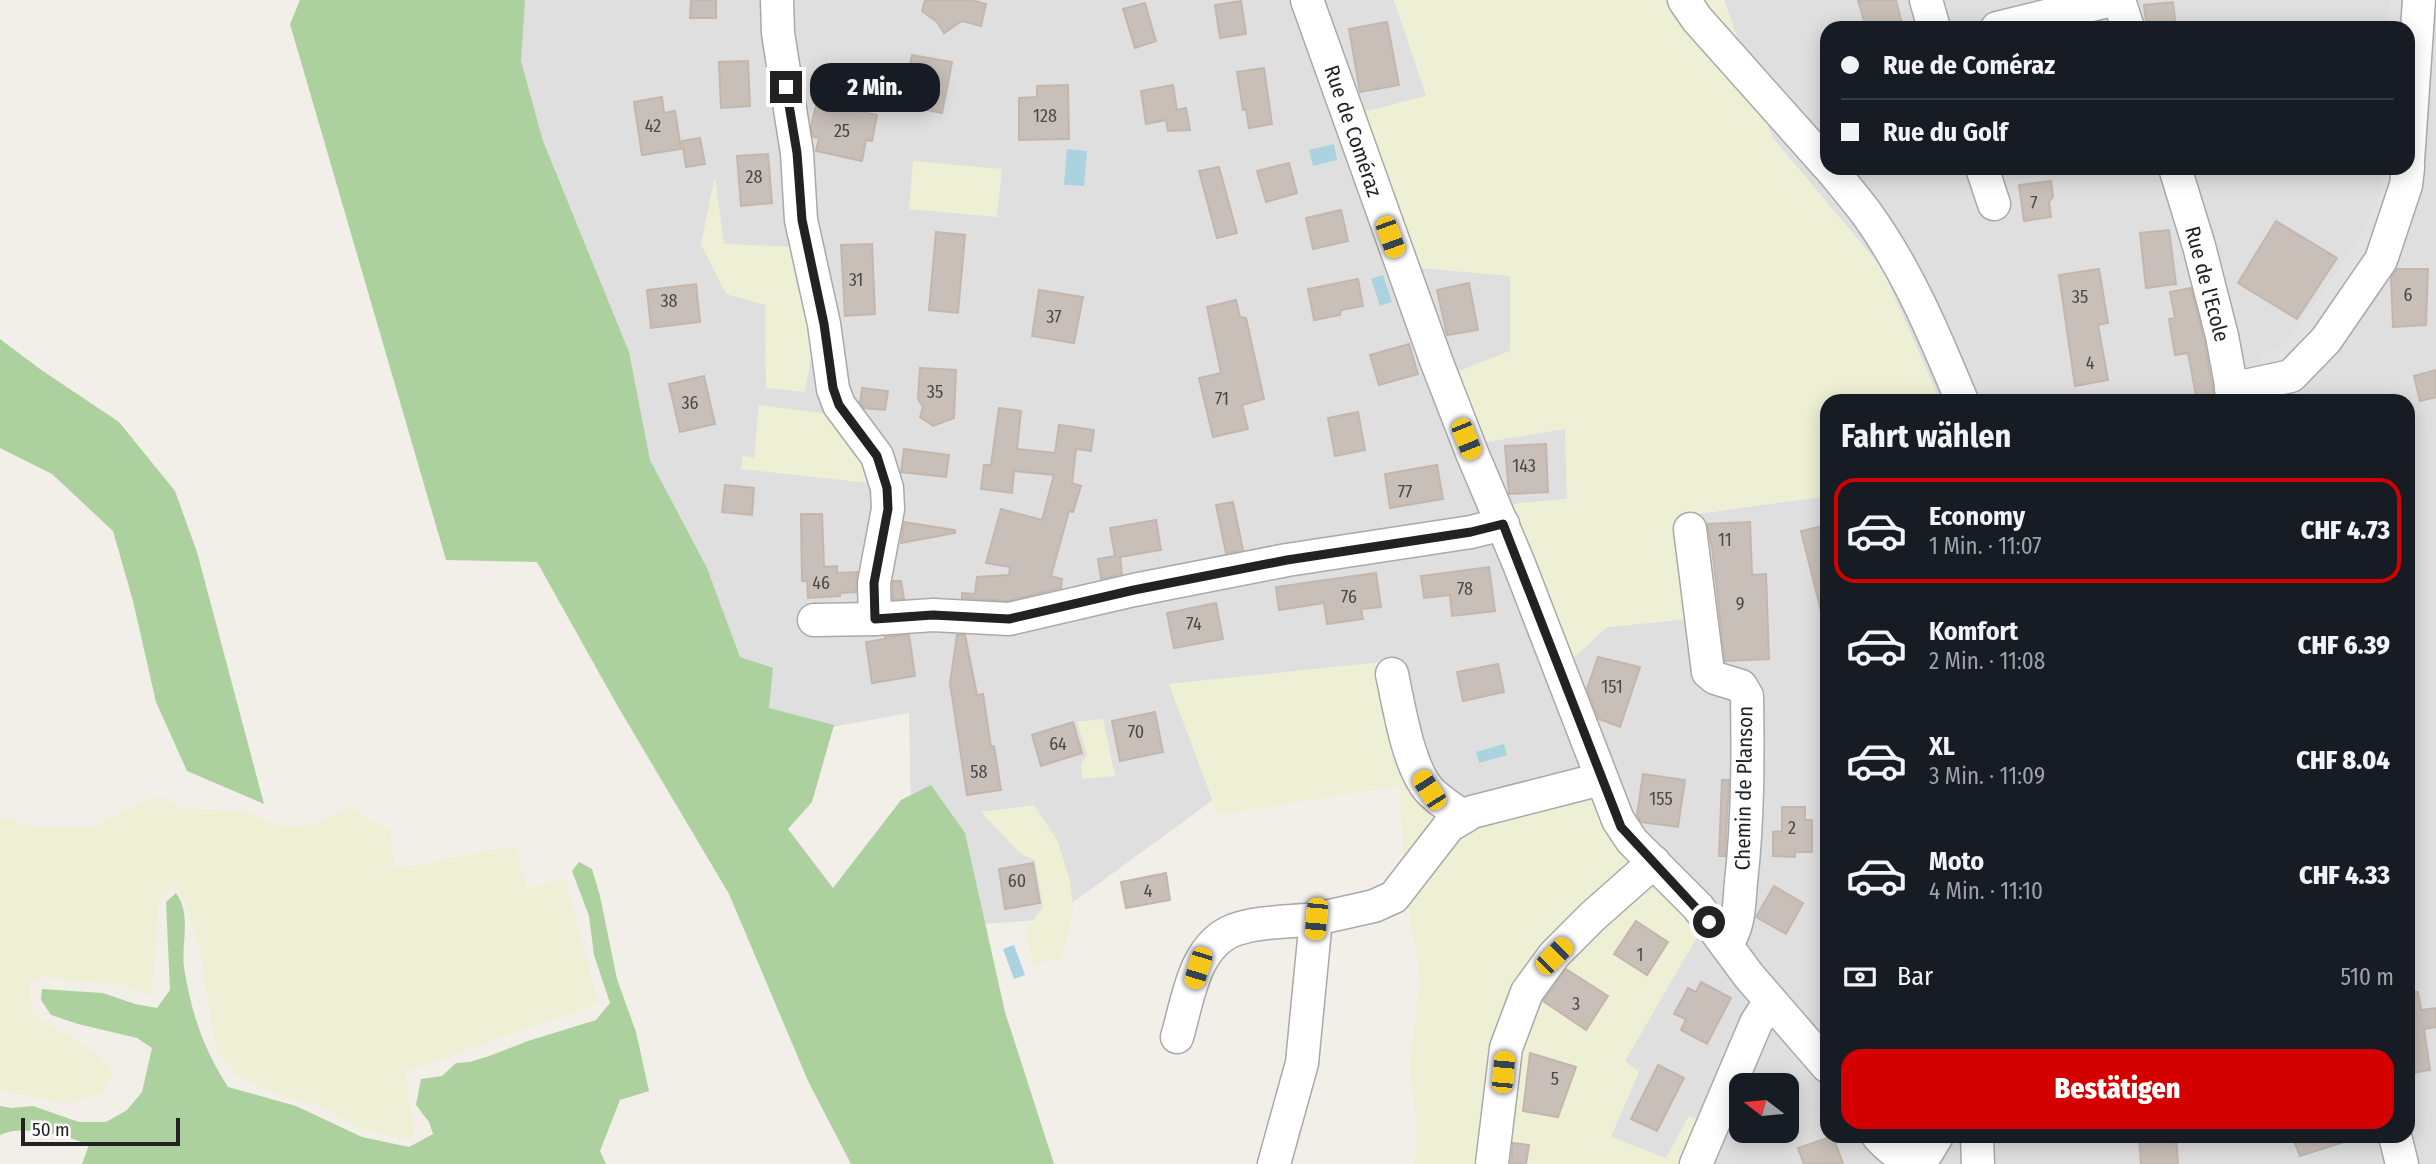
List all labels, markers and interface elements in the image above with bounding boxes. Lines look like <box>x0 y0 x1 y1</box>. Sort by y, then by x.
text: Rue de Coméraz <box>1883 50 2055 81</box>
callout: 2 Min. <box>810 62 940 112</box>
street label: Rue de Coméraz <box>1318 62 1388 200</box>
route end <box>770 71 802 103</box>
text: 2 Min. <box>847 73 903 101</box>
house number: 128 <box>1033 105 1057 127</box>
house number: 42 <box>645 115 661 137</box>
text: Rue du Golf <box>1883 117 2008 148</box>
house number: 25 <box>834 120 850 142</box>
house number: 28 <box>746 166 762 188</box>
house number: 7 <box>2030 192 2038 214</box>
car <box>1373 214 1408 260</box>
street label: Rue de l'Ecole <box>2179 223 2235 345</box>
house number: 31 <box>849 269 863 291</box>
house number: 6 <box>2404 284 2413 306</box>
house number: 35 <box>2072 286 2088 308</box>
house number: 38 <box>660 290 678 312</box>
house number: 37 <box>1046 306 1062 328</box>
house number: 4 <box>2086 352 2095 374</box>
house number: 35 <box>927 381 943 403</box>
house number: 71 <box>1215 388 1229 410</box>
house number: 36 <box>681 392 699 414</box>
car <box>1449 416 1484 462</box>
text: Fahrt wählen <box>1841 417 2011 455</box>
house number: 143 <box>1512 455 1536 477</box>
house number: 77 <box>1398 481 1412 503</box>
icon: car <box>1845 499 1908 562</box>
text: Economy <box>1929 501 2025 532</box>
text: CHF 4.73 <box>2301 515 2390 546</box>
house number: 11 <box>1718 529 1732 551</box>
text: 1 Min. · 11:07 <box>1929 532 2042 560</box>
house number: 46 <box>812 572 830 594</box>
house number: 78 <box>1457 578 1473 600</box>
house number: 76 <box>1341 586 1357 608</box>
house number: 9 <box>1736 593 1744 615</box>
house number: 74 <box>1186 613 1202 635</box>
icon: car <box>1845 614 1908 677</box>
text: Komfort <box>1929 616 2018 647</box>
text: CHF 6.39 <box>2298 630 2390 661</box>
text: 2 Min. · 11:08 <box>1929 647 2045 675</box>
house number: 151 <box>1601 676 1623 698</box>
street label: Chemin de Planson <box>1730 706 1758 870</box>
house number: 70 <box>1128 721 1144 743</box>
icon: car <box>1845 729 1908 792</box>
text: XL <box>1929 731 1955 762</box>
house number: 64 <box>1049 733 1067 755</box>
text: CHF 8.04 <box>2296 745 2390 776</box>
house number: 58 <box>970 761 988 783</box>
text: 3 Min. · 11:09 <box>1929 762 2045 790</box>
car <box>1409 767 1450 813</box>
house number: 155 <box>1649 788 1673 810</box>
house number: 2 <box>1788 817 1796 839</box>
icon: car <box>1845 844 1908 907</box>
text: Moto <box>1929 846 1984 877</box>
text: CHF 4.33 <box>2299 860 2390 891</box>
house number: 60 <box>1008 870 1026 892</box>
text: 4 Min. · 11:10 <box>1929 877 2043 905</box>
house number: 4 <box>1144 880 1153 902</box>
car <box>1304 897 1329 941</box>
route start <box>1693 906 1725 938</box>
car <box>1532 934 1577 978</box>
house number: 1 <box>1636 944 1644 966</box>
car <box>1182 945 1215 991</box>
icon: cash <box>1841 958 1879 996</box>
text: Bar <box>1897 961 1933 992</box>
text: 510 m <box>2341 963 2394 991</box>
house number: 3 <box>1572 993 1580 1015</box>
button: Bestätigen <box>1841 1049 2394 1129</box>
car <box>1491 1050 1516 1094</box>
house number: 5 <box>1551 1068 1559 1090</box>
north arrow <box>1729 1073 1799 1143</box>
map controls <box>1729 1073 1799 1143</box>
scale bar <box>21 1115 180 1147</box>
text: 50 m <box>32 1118 70 1141</box>

